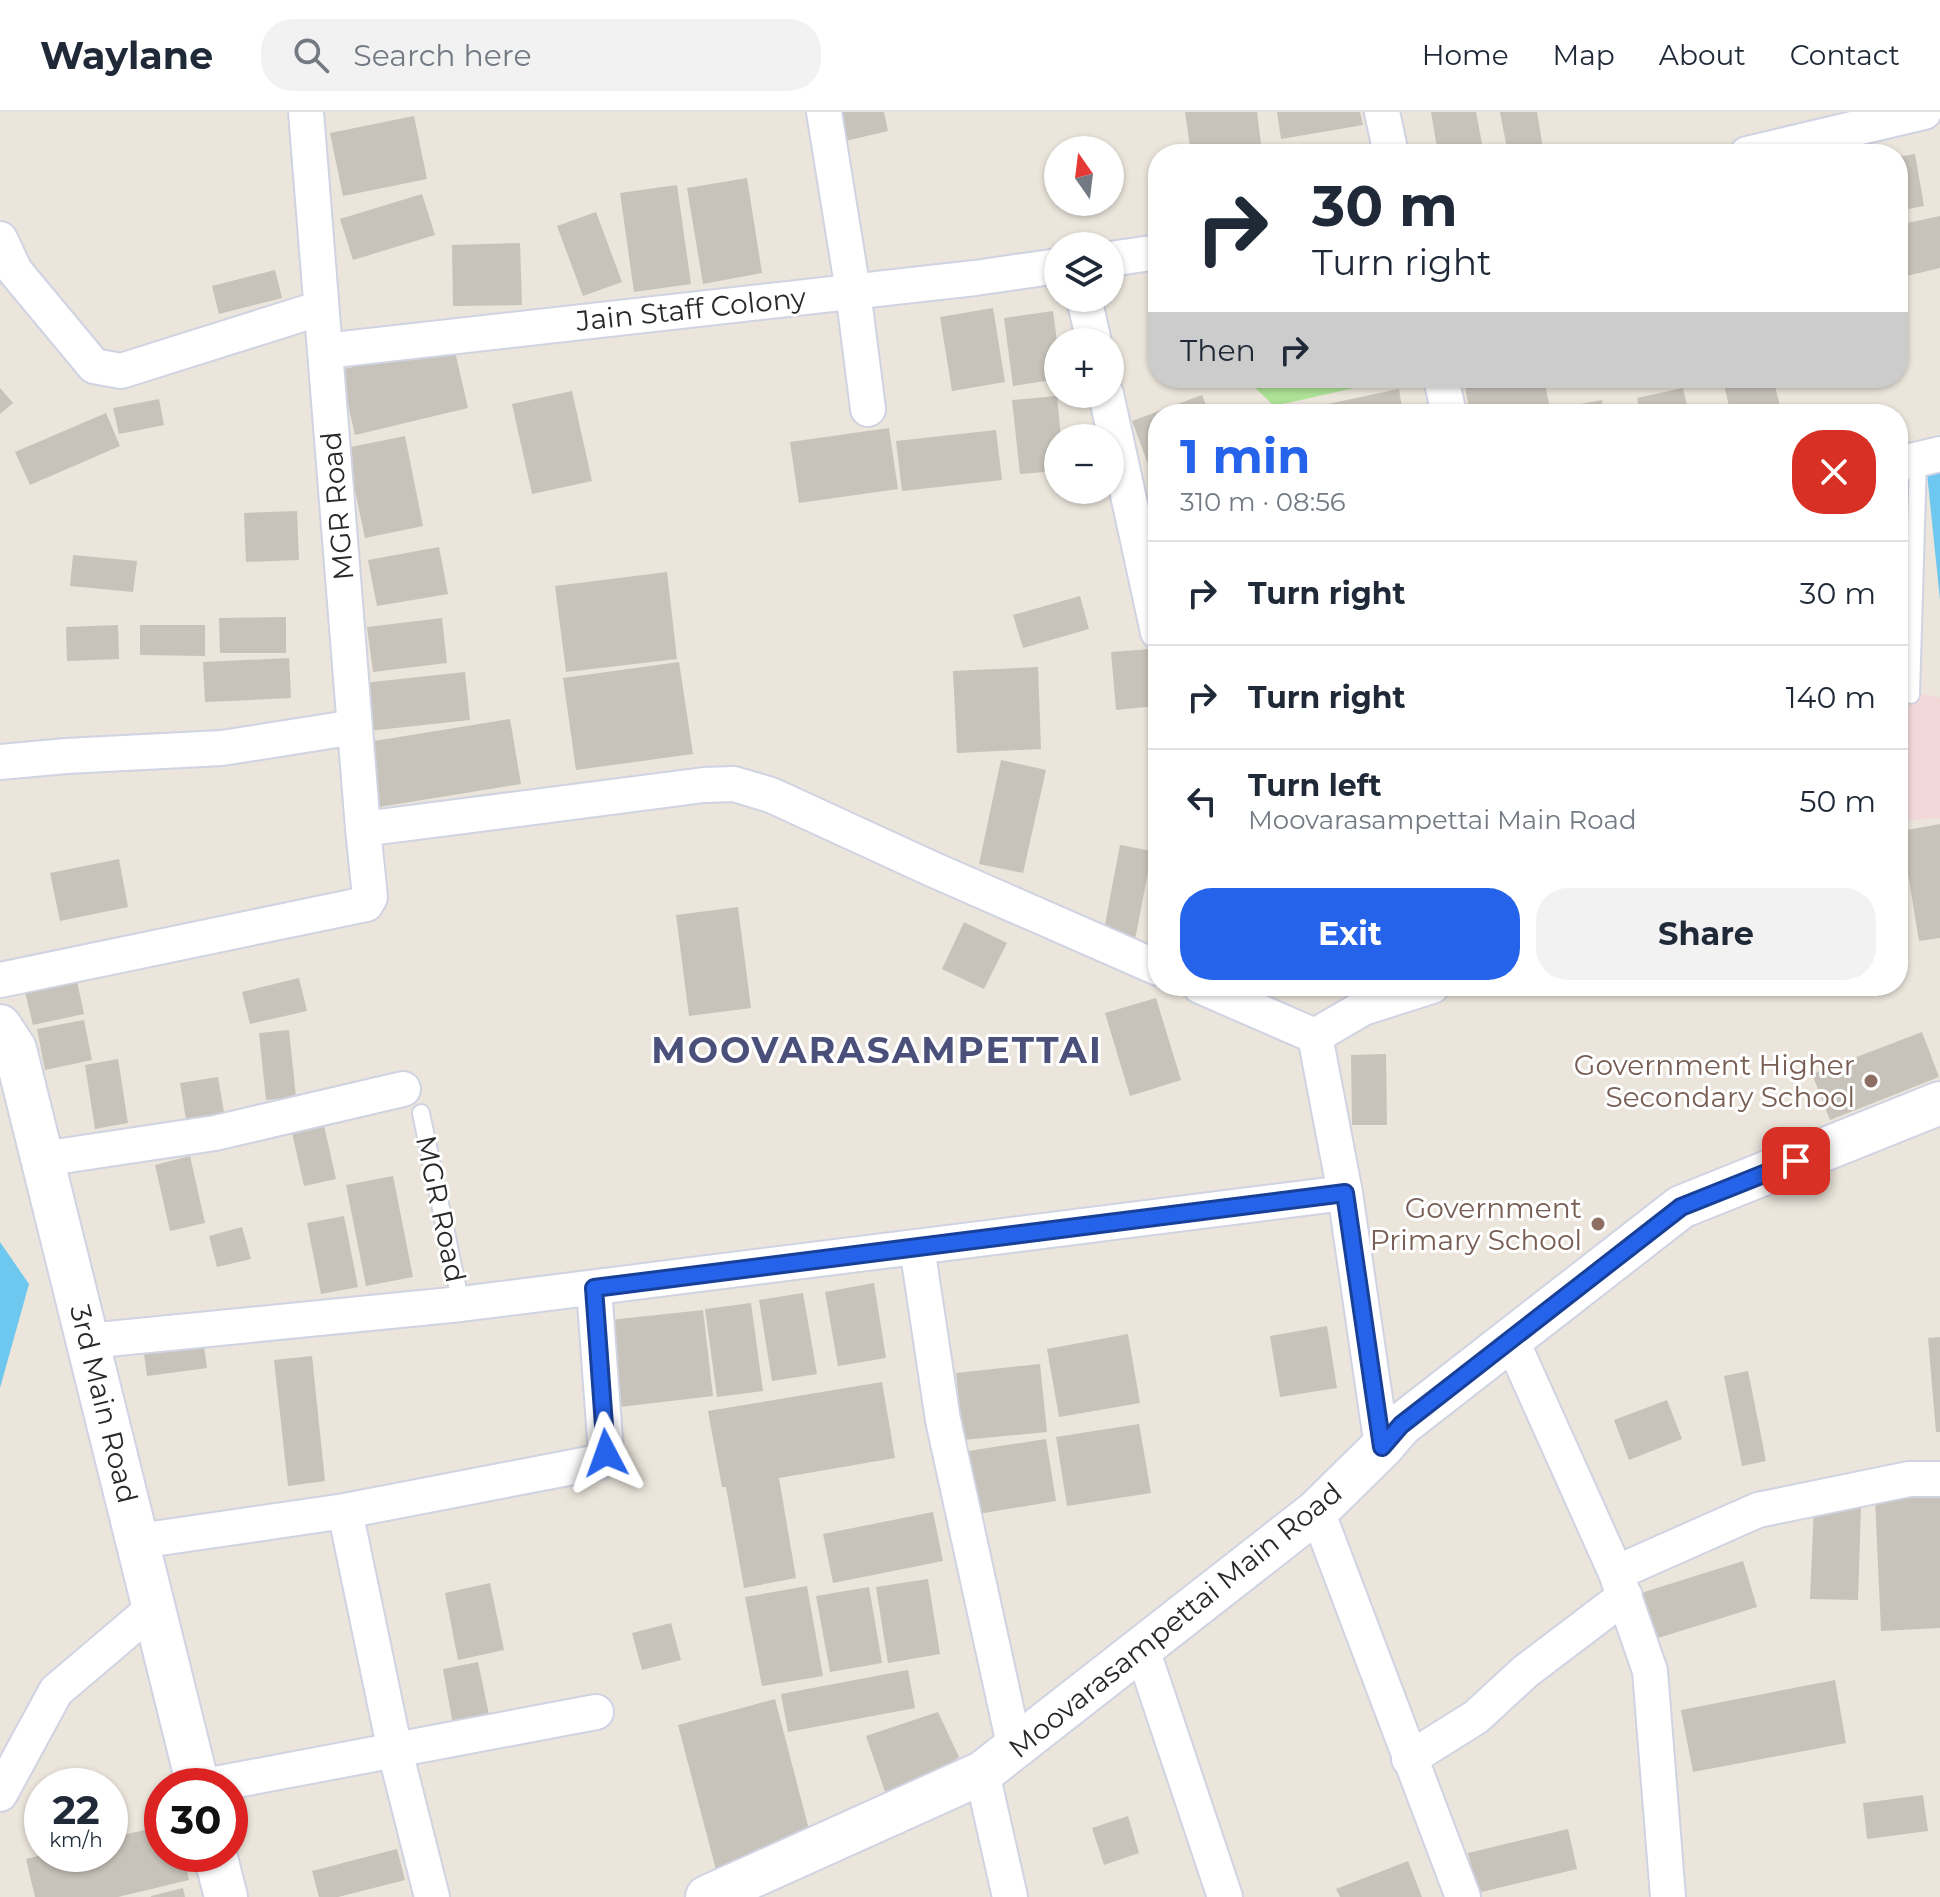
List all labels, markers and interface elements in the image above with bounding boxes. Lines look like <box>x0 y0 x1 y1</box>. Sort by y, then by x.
search box <box>261 19 821 91</box>
text: Waylane <box>40 32 213 79</box>
icon: search <box>289 33 333 77</box>
text: Search here <box>353 37 532 74</box>
text: Home <box>1422 38 1509 72</box>
text: Map <box>1553 38 1615 72</box>
text: About <box>1659 38 1746 72</box>
text: Contact <box>1790 38 1900 72</box>
north arrow <box>1044 136 1124 216</box>
map controls <box>1044 136 1124 504</box>
text: 30 m <box>1312 172 1458 240</box>
icon: right <box>1180 176 1284 280</box>
button: layers <box>1044 232 1124 312</box>
text: Turn right <box>1312 240 1492 284</box>
street label: Jain Staff Colony <box>574 280 808 338</box>
button: + <box>1044 328 1124 408</box>
icon: right <box>1272 328 1316 372</box>
text: Then <box>1180 332 1256 369</box>
button: − <box>1044 424 1124 504</box>
text: 1 min <box>1180 427 1310 485</box>
street label: MGR Road <box>314 430 360 582</box>
button: close <box>1792 430 1876 514</box>
text: 310 m · 08:56 <box>1180 486 1346 518</box>
icon: right <box>1180 571 1224 615</box>
text: Turn right <box>1248 575 1405 612</box>
text: 30 m <box>1800 575 1876 612</box>
icon: right <box>1180 675 1224 719</box>
text: Turn right <box>1248 679 1405 716</box>
text: 140 m <box>1786 679 1876 716</box>
text: Turn left <box>1248 767 1381 804</box>
icon: left <box>1180 779 1224 823</box>
text: 50 m <box>1799 783 1876 820</box>
text: Moovarasampettai Main Road <box>1248 804 1637 836</box>
button: Exit <box>1180 888 1520 980</box>
button: Share <box>1536 888 1876 980</box>
district label: MOOVARASAMPETTAI <box>651 1028 1103 1072</box>
place label: Government Higher Secondary School <box>1574 1048 1855 1114</box>
marker: Government Higher Secondary School <box>1862 1072 1880 1090</box>
pin <box>1762 1127 1830 1195</box>
street label: MGR Road <box>409 1133 473 1285</box>
icon: arrive <box>1774 1139 1818 1183</box>
place label: Government Primary School <box>1370 1191 1582 1257</box>
marker: Government Primary School <box>1589 1215 1607 1233</box>
street label: 3rd Main Road <box>63 1301 145 1507</box>
position arrow <box>564 1411 648 1495</box>
street label: Moovarasampettai Main Road <box>1002 1475 1348 1765</box>
speed limit sign: 30 <box>144 1768 248 1872</box>
text: 22 <box>52 1785 100 1834</box>
text: km/h <box>49 1828 103 1852</box>

